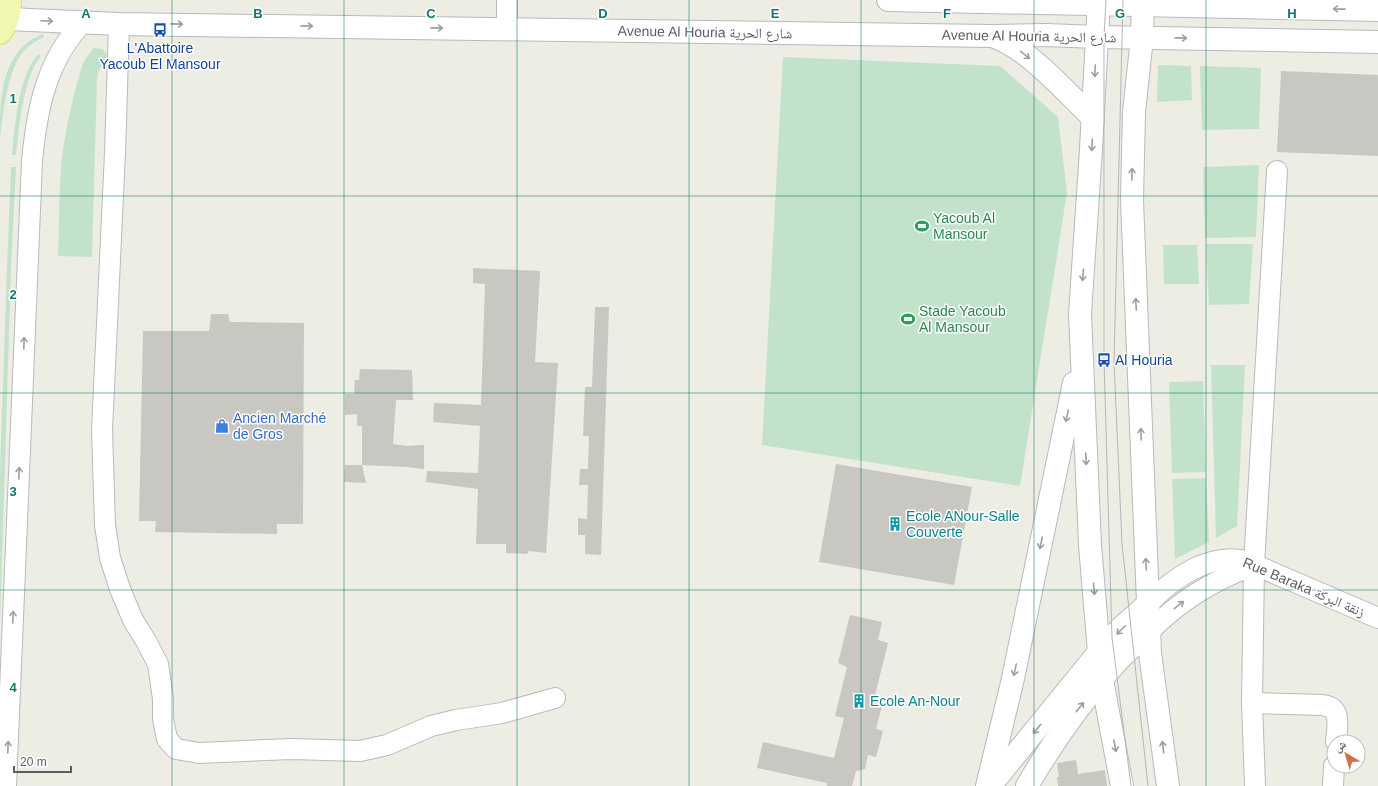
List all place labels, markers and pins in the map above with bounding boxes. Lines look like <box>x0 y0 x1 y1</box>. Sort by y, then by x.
bus stop icon: L'Abattoire Yacoub El Mansour <box>152 22 168 38</box>
place label: L'Abattoire Yacoub El Mansour <box>99 40 221 72</box>
place label: Yacoub Al Mansour <box>933 210 995 242</box>
sports icon: Yacoub Al Mansour <box>914 218 930 234</box>
place label: Stade Yacoub Al Mansour <box>919 303 1006 335</box>
sports icon: Stade Yacoub Al Mansour <box>900 311 916 327</box>
bus stop icon: Al Houria <box>1096 352 1112 368</box>
place label: Al Houria <box>1115 352 1173 368</box>
place label: Ancien Marché de Gros <box>233 410 327 442</box>
shop icon: Ancien Marché de Gros <box>214 418 230 434</box>
place label: Ecole ANour-Salle Couverte <box>906 508 1020 540</box>
building icon: Ecole ANour-Salle Couverte <box>887 516 903 532</box>
building icon: Ecole An-Nour <box>851 693 867 709</box>
place label: Ecole An-Nour <box>870 693 961 709</box>

